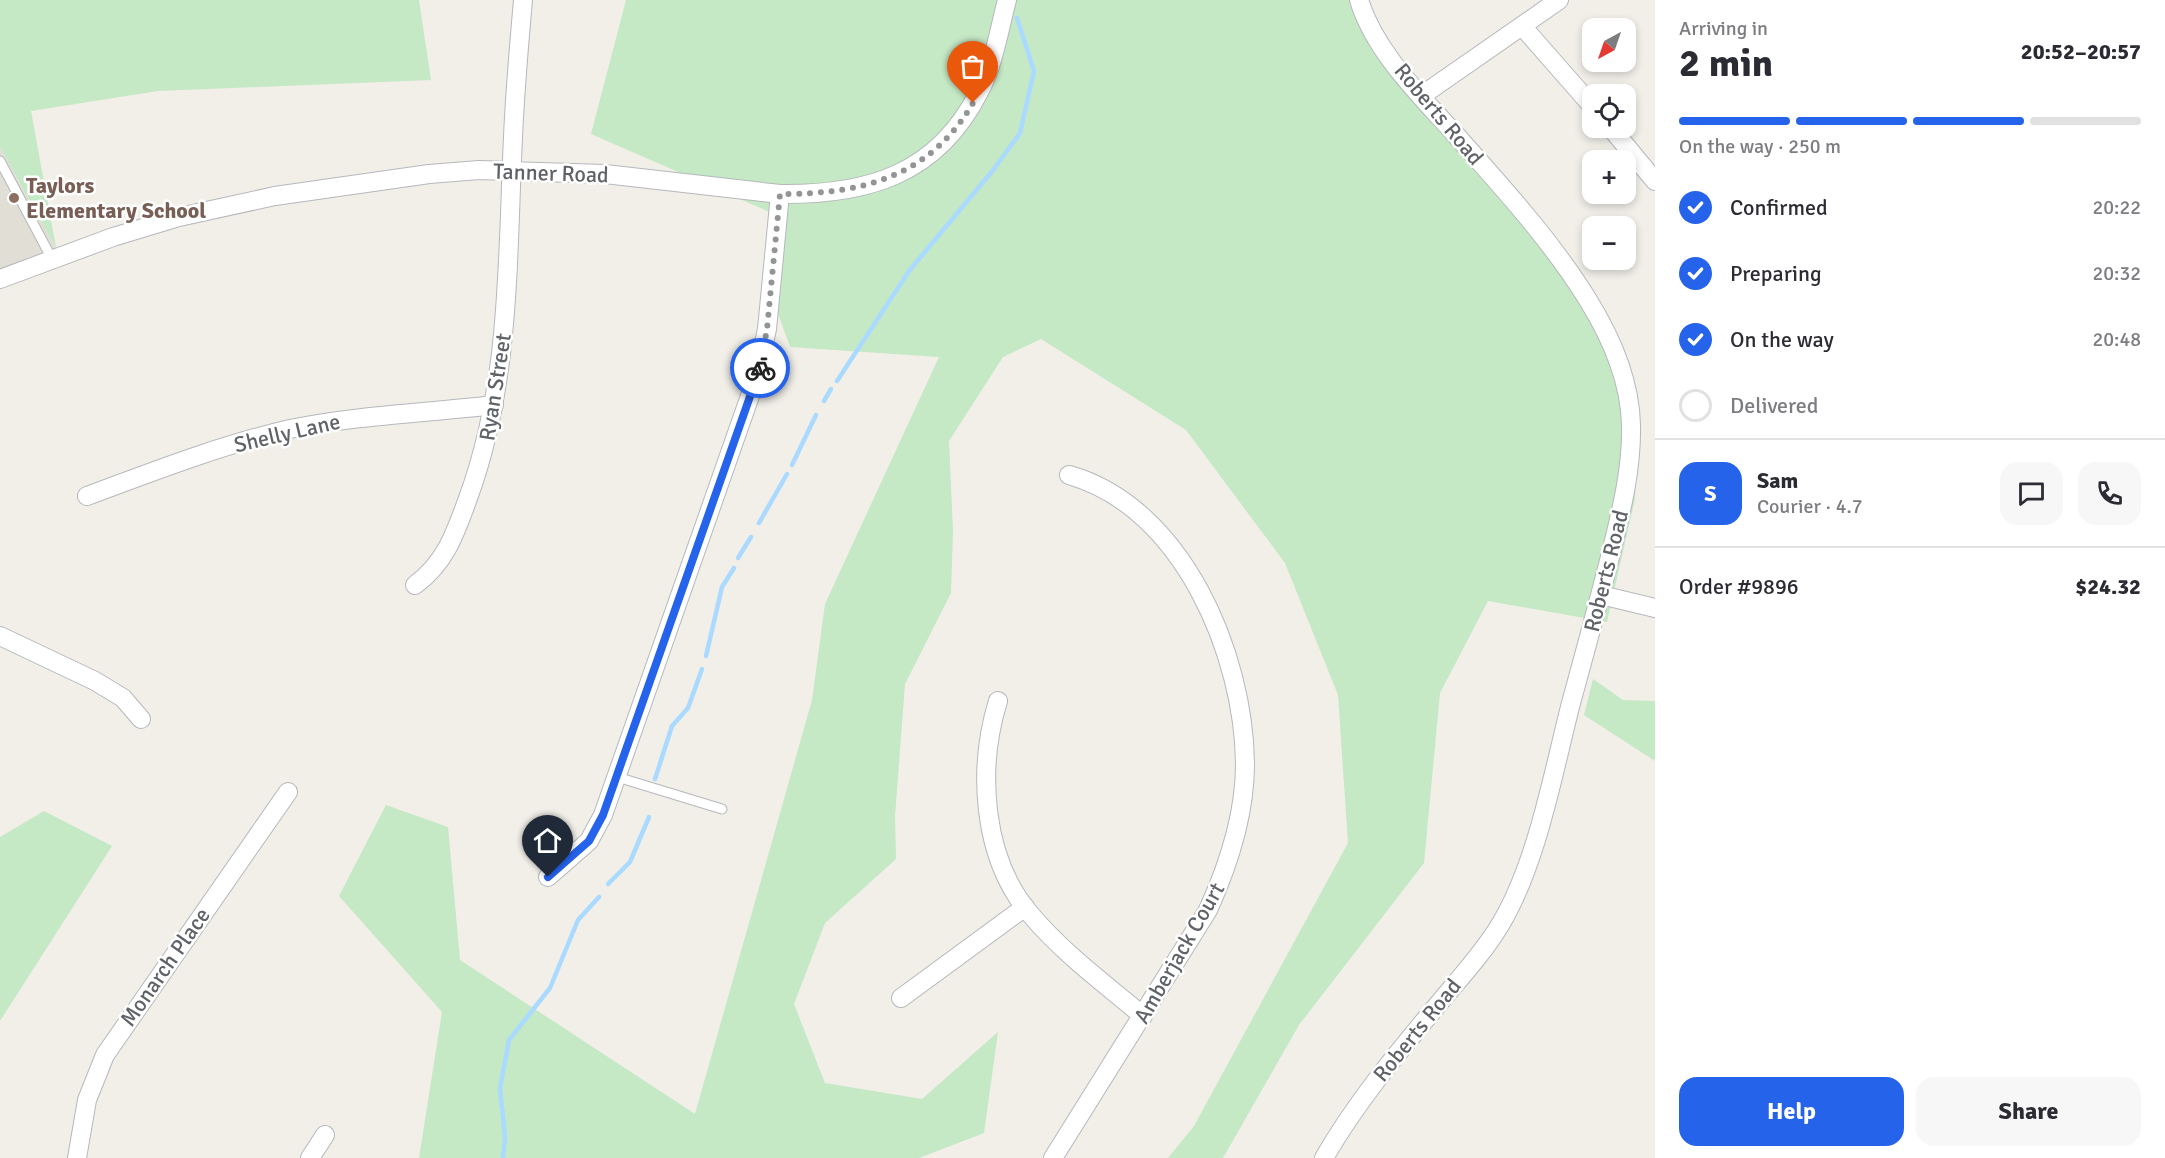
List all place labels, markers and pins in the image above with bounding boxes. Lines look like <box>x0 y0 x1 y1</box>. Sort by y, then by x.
pin <box>947 41 998 103</box>
place label: Taylors Elementary School <box>26 172 206 224</box>
marker: Taylors Elementary School <box>7 191 21 205</box>
pin <box>522 815 573 877</box>

